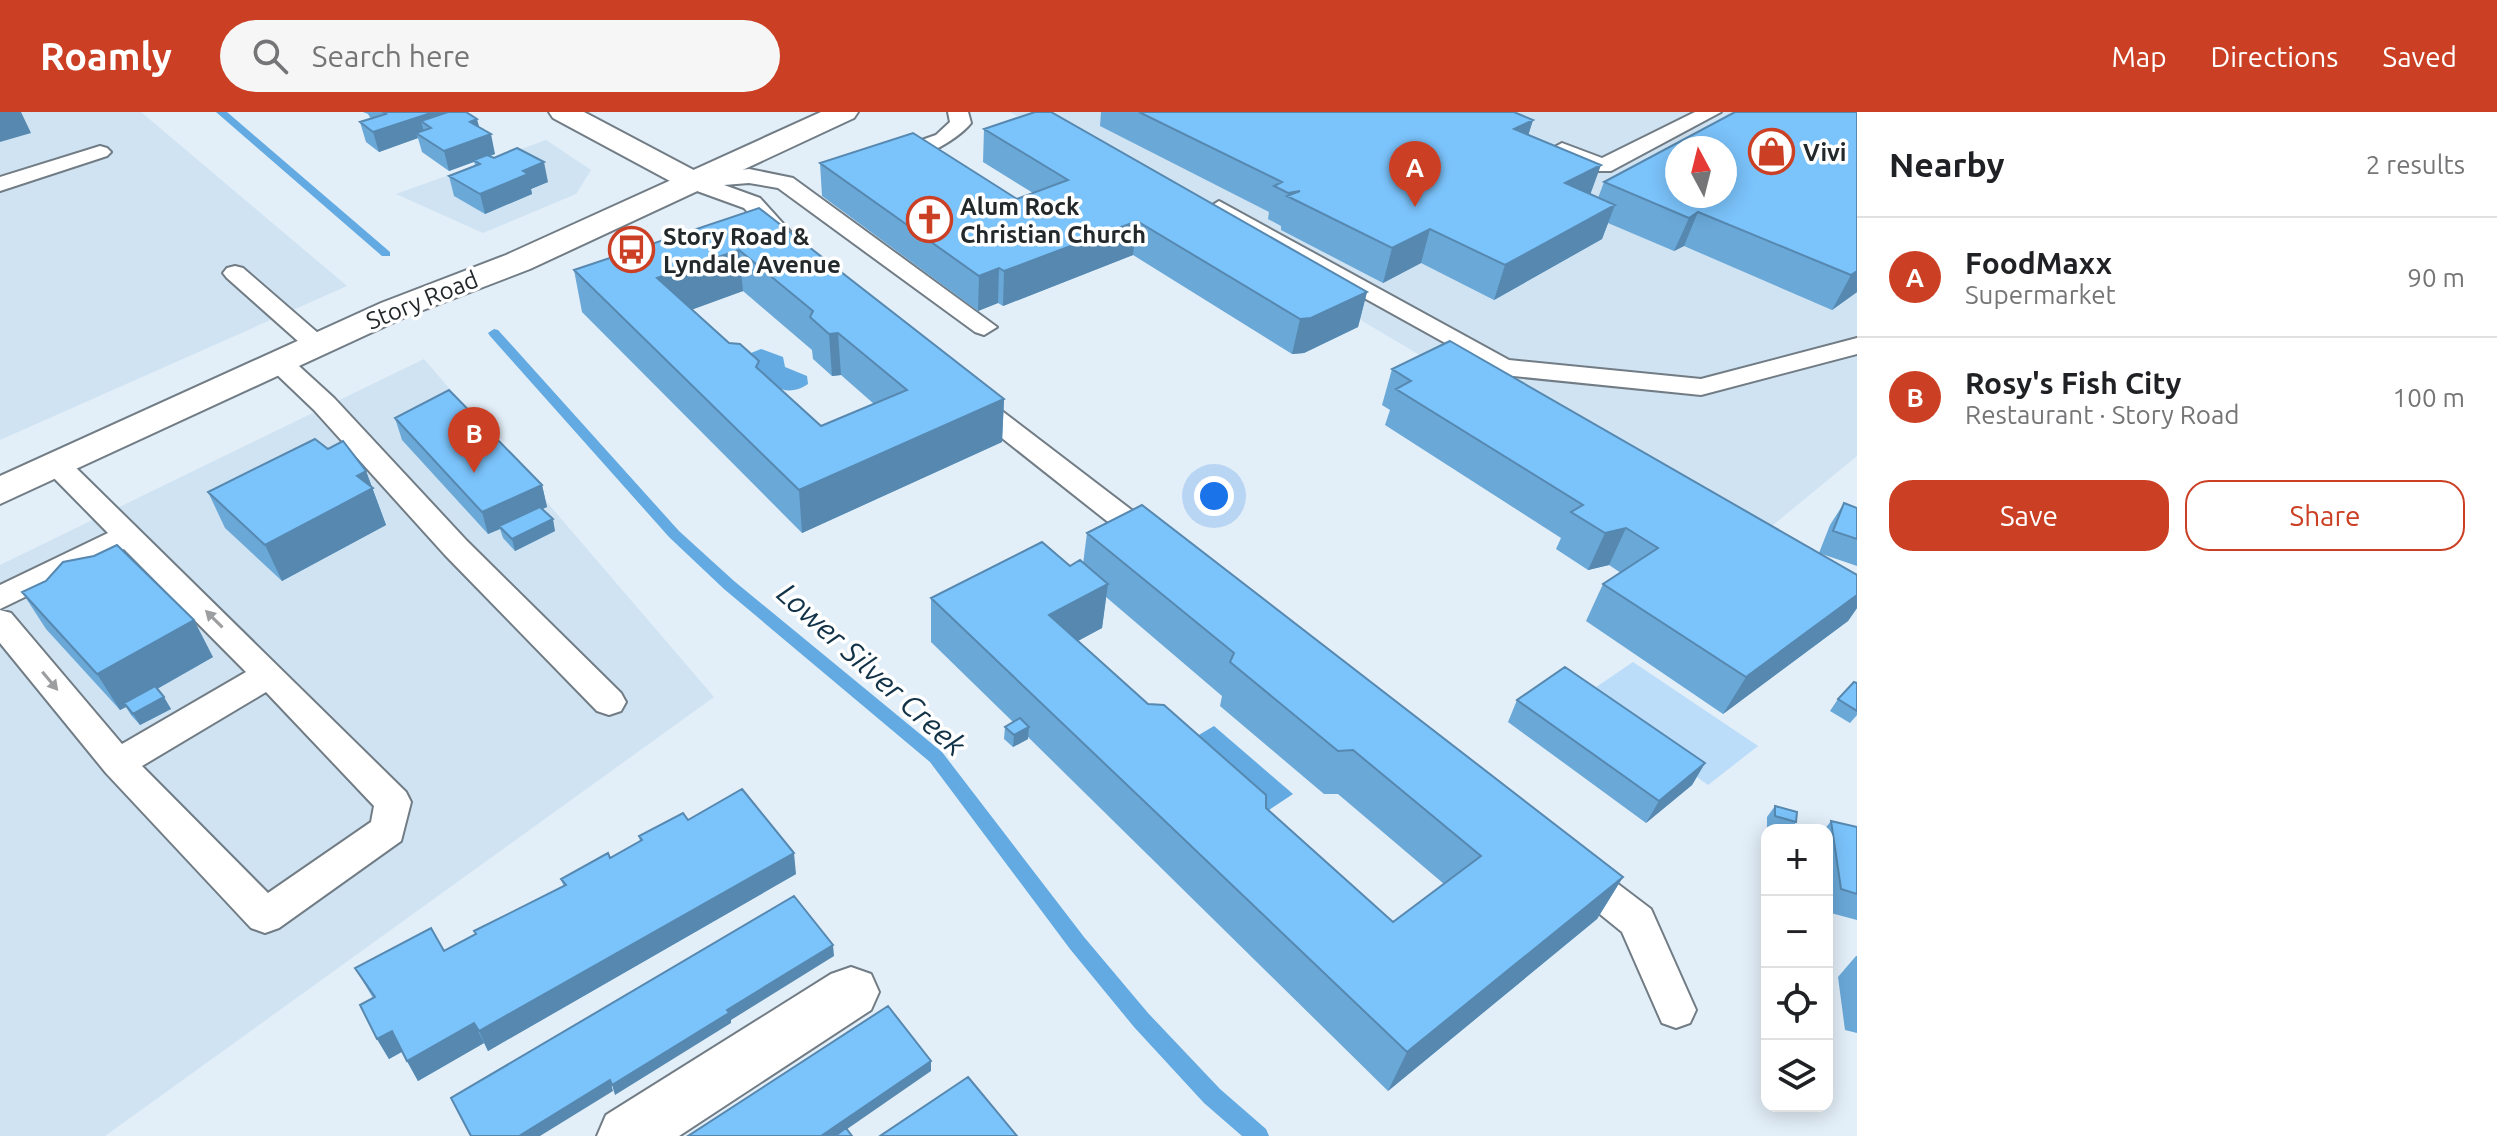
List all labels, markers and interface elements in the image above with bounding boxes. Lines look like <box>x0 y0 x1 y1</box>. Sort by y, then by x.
search box <box>220 20 780 92</box>
icon: search <box>248 34 292 78</box>
text: Roamly <box>40 35 172 77</box>
text: Search here <box>312 39 470 73</box>
text: Map <box>2111 41 2167 72</box>
text: Directions <box>2211 41 2338 72</box>
text: Saved <box>2382 41 2457 72</box>
shop icon: Vivi <box>1748 128 1796 176</box>
north arrow <box>1665 136 1737 208</box>
place label: Vivi <box>1803 139 1846 166</box>
pin: A <box>1389 141 1441 207</box>
text: Nearby <box>1889 145 2004 183</box>
text: 2 results <box>2366 150 2465 179</box>
place label: Alum Rock Christian Church <box>960 193 1146 248</box>
church icon: Alum Rock Christian Church <box>905 196 953 244</box>
place label: Story Road & Lyndale Avenue <box>663 223 841 278</box>
bus stop icon: Story Road & Lyndale Avenue <box>608 226 656 274</box>
text: FoodMaxx <box>1965 246 2112 280</box>
text: A <box>1906 263 1924 292</box>
text: 90 m <box>2407 263 2465 292</box>
street label: Story Road <box>362 265 482 335</box>
text: Supermarket <box>1965 280 2116 309</box>
text: Rosy's Fish City <box>1965 366 2182 400</box>
text: B <box>1906 383 1924 412</box>
text: 100 m <box>2393 383 2465 412</box>
text: Restaurant · Story Road <box>1965 400 2240 429</box>
pin: B <box>448 407 500 473</box>
your location <box>1194 476 1234 516</box>
button: Save <box>1889 480 2169 551</box>
button: Share <box>2185 480 2465 551</box>
water label: Lower Silver Creek <box>771 576 973 763</box>
one-way arrow <box>205 610 224 629</box>
one-way arrow <box>41 671 58 691</box>
map controls <box>1761 824 1833 1112</box>
button: + <box>1761 824 1833 896</box>
button: − <box>1761 896 1833 968</box>
button: locate <box>1761 968 1833 1040</box>
button: layers <box>1761 1040 1833 1112</box>

